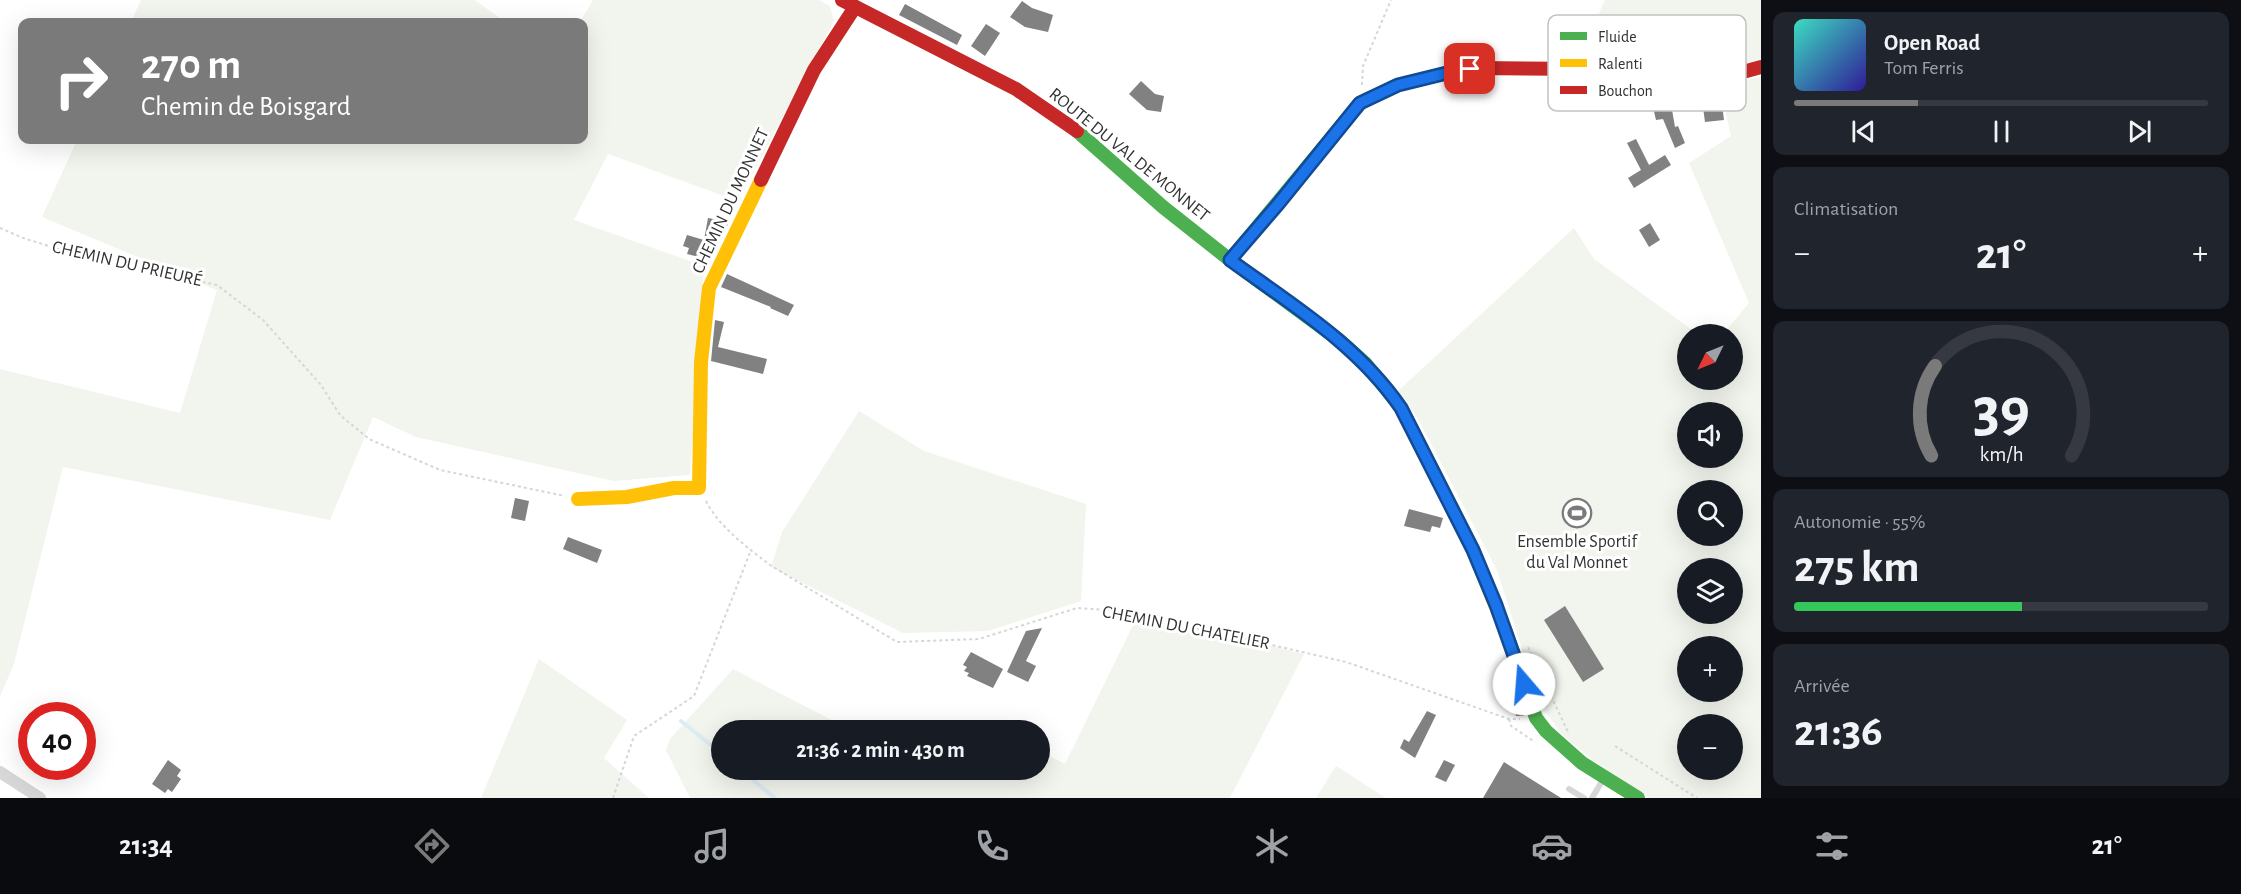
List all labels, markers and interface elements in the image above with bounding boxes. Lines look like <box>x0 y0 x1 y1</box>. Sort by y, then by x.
legend <box>1548 15 1746 111</box>
text: Fluide <box>1598 29 1637 45</box>
text: Open Road <box>1884 32 1980 54</box>
icon: right <box>42 42 120 120</box>
pin <box>1444 43 1495 94</box>
text: 270 m <box>141 44 241 86</box>
icon: arrive <box>1453 52 1486 85</box>
text: Ralenti <box>1598 56 1643 72</box>
text: Tom Ferris <box>1884 58 1964 78</box>
text: Bouchon <box>1598 83 1653 99</box>
street label: ROUTE DU VAL DE MONNET <box>1045 85 1213 225</box>
text: Chemin de Boisgard <box>141 93 351 120</box>
icon: previous <box>1847 115 1880 148</box>
icon: pause <box>1985 115 2018 148</box>
icon: next <box>2123 115 2156 148</box>
street label: CHEMIN DU MONNET <box>689 125 773 277</box>
text: Climatisation <box>1794 199 1898 219</box>
text: 21° <box>1976 232 2026 277</box>
street label: CHEMIN DU PRIEURÉ <box>50 235 205 290</box>
text: − <box>1794 237 1810 270</box>
text: + <box>2192 237 2208 270</box>
north arrow <box>1677 324 1743 390</box>
map controls <box>1677 324 1743 780</box>
text: 39 <box>1972 380 2030 442</box>
button: sound <box>1677 402 1743 468</box>
text: km/h <box>1979 444 2023 465</box>
button: search <box>1677 480 1743 546</box>
sports icon: Ensemble Sportif du Val Monnet <box>1561 497 1593 529</box>
text: Autonomie · 55% <box>1794 512 1925 532</box>
place label: Ensemble Sportif du Val Monnet <box>1517 533 1638 572</box>
text: 275 km <box>1794 545 1919 590</box>
button: layers <box>1677 558 1743 624</box>
street label: CHEMIN DU CHATELIER <box>1101 603 1271 653</box>
button: + <box>1677 636 1743 702</box>
position arrow <box>1492 652 1556 716</box>
text: Arrivée <box>1794 676 1850 696</box>
speed limit sign: 40 <box>18 702 96 780</box>
text: 21:36 <box>1794 709 1883 754</box>
button: − <box>1677 714 1743 780</box>
text: 21:36 · 2 min · 430 m <box>796 739 965 761</box>
icon: directions <box>411 825 453 867</box>
icon: music <box>691 825 733 867</box>
icon: phone <box>971 825 1013 867</box>
icon: climate <box>1251 825 1293 867</box>
icon: car <box>1531 825 1573 867</box>
icon: filters <box>1811 825 1853 867</box>
text: 21:34 <box>119 832 173 859</box>
text: 21° <box>2092 832 2122 859</box>

